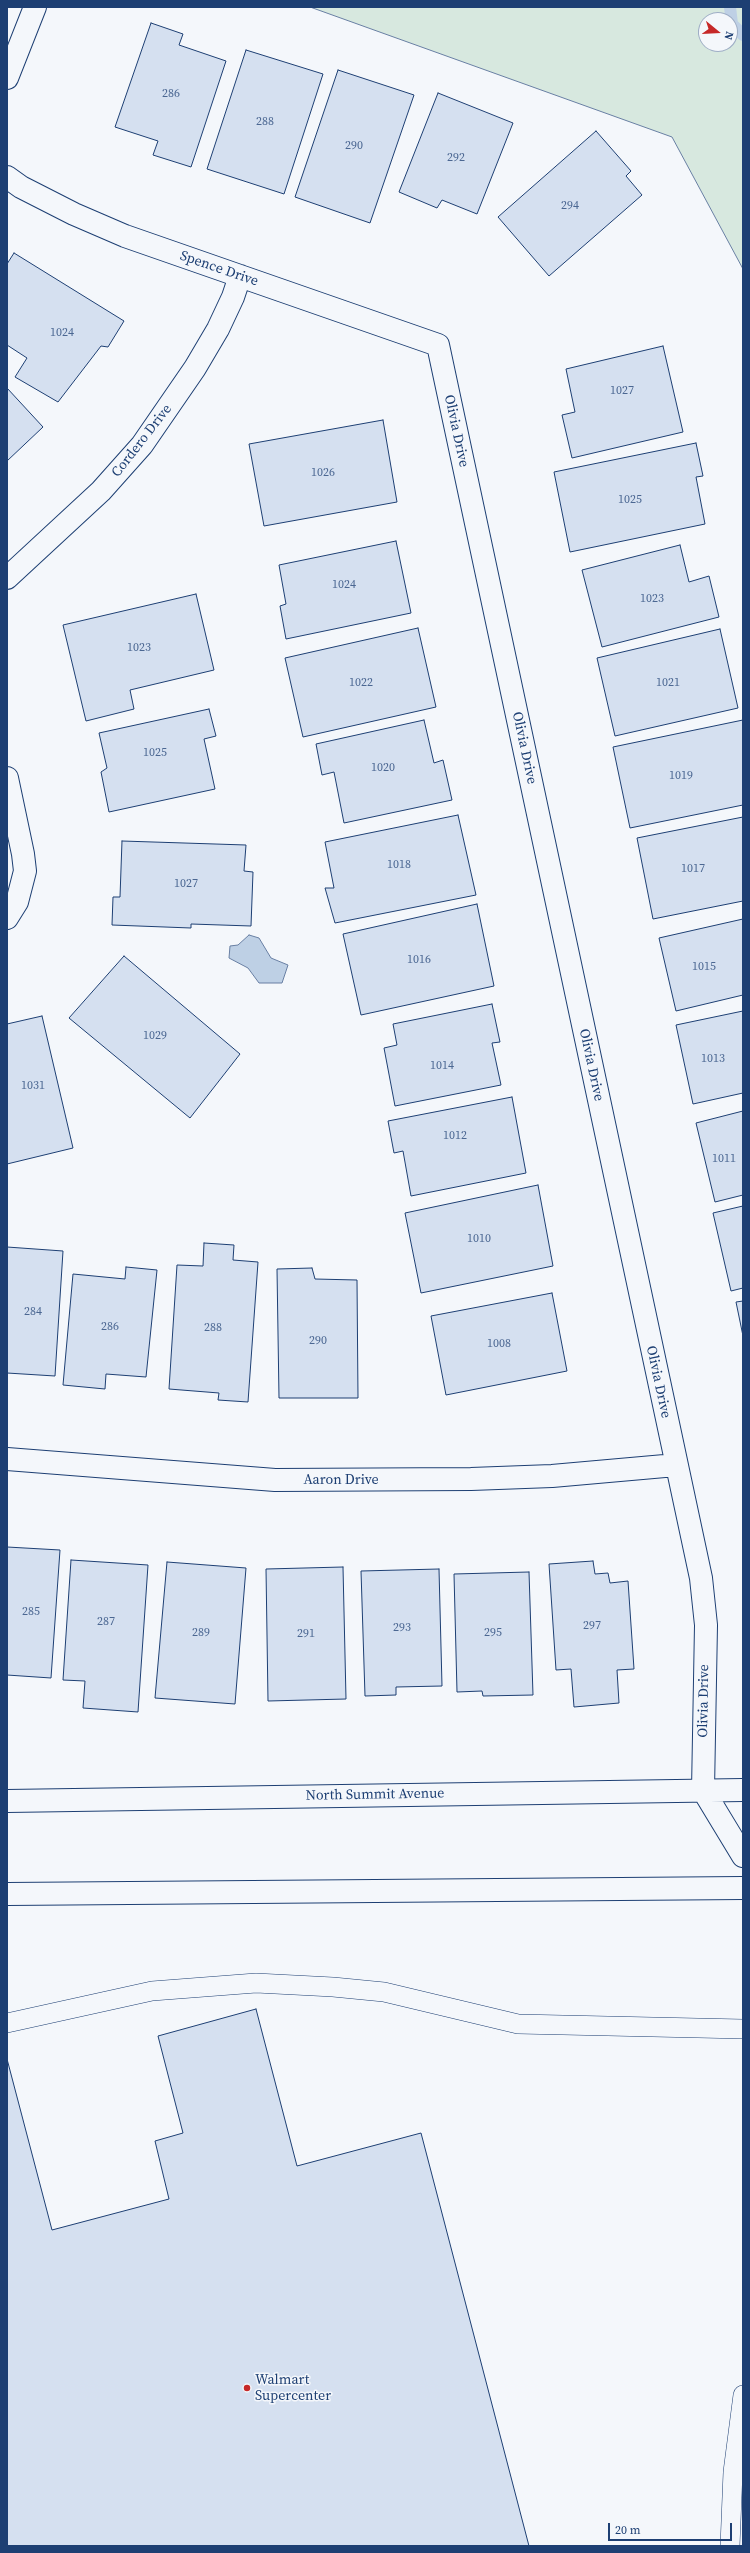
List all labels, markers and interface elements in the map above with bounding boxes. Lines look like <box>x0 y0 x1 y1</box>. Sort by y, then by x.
north arrow <box>698 12 738 52</box>
text: N <box>721 29 737 42</box>
house number: 286 <box>162 87 180 101</box>
house number: 288 <box>256 115 274 129</box>
house number: 290 <box>345 139 363 153</box>
house number: 292 <box>447 151 465 165</box>
house number: 294 <box>561 199 579 213</box>
street label: Spence Drive <box>178 248 260 290</box>
house number: 1024 <box>50 326 74 340</box>
house number: 1027 <box>610 384 634 398</box>
street label: Olivia Drive <box>440 393 472 469</box>
street label: Cordero Drive <box>108 401 176 481</box>
house number: 1026 <box>311 466 335 480</box>
house number: 1025 <box>618 493 642 507</box>
house number: 1024 <box>332 578 356 592</box>
house number: 1023 <box>640 592 664 606</box>
house number: 1023 <box>127 641 151 655</box>
house number: 1022 <box>349 676 373 690</box>
house number: 1021 <box>656 676 680 690</box>
street label: Olivia Drive <box>508 710 540 786</box>
house number: 1025 <box>143 746 167 760</box>
house number: 1020 <box>371 761 395 775</box>
house number: 1019 <box>669 769 693 783</box>
house number: 1018 <box>387 858 411 872</box>
house number: 1017 <box>681 862 705 876</box>
house number: 1027 <box>174 877 198 891</box>
house number: 1016 <box>407 953 431 967</box>
house number: 1015 <box>692 960 716 974</box>
street label: Olivia Drive <box>575 1027 607 1103</box>
house number: 1029 <box>143 1029 167 1043</box>
house number: 1013 <box>701 1052 725 1066</box>
house number: 1014 <box>430 1059 454 1073</box>
house number: 1031 <box>21 1079 45 1093</box>
house number: 1012 <box>443 1129 467 1143</box>
house number: 1011 <box>712 1152 736 1166</box>
house number: 1010 <box>467 1232 491 1246</box>
house number: 284 <box>24 1305 42 1319</box>
house number: 286 <box>101 1320 119 1334</box>
house number: 288 <box>204 1321 222 1335</box>
house number: 290 <box>309 1334 327 1348</box>
house number: 1008 <box>487 1337 511 1351</box>
street label: Olivia Drive <box>642 1344 674 1420</box>
street label: Aaron Drive <box>303 1472 379 1488</box>
house number: 285 <box>22 1605 40 1619</box>
house number: 287 <box>97 1615 115 1629</box>
house number: 297 <box>583 1619 601 1633</box>
house number: 293 <box>393 1621 411 1635</box>
house number: 289 <box>192 1626 210 1640</box>
house number: 295 <box>484 1626 502 1640</box>
house number: 291 <box>297 1627 315 1641</box>
street label: Olivia Drive <box>695 1664 713 1738</box>
street label: North Summit Avenue <box>306 1785 444 1805</box>
place label: Walmart Supercenter <box>255 2372 331 2404</box>
marker: Walmart Supercenter <box>242 2383 252 2393</box>
scale bar <box>610 2515 734 2541</box>
text: 20 m <box>615 2522 641 2538</box>

